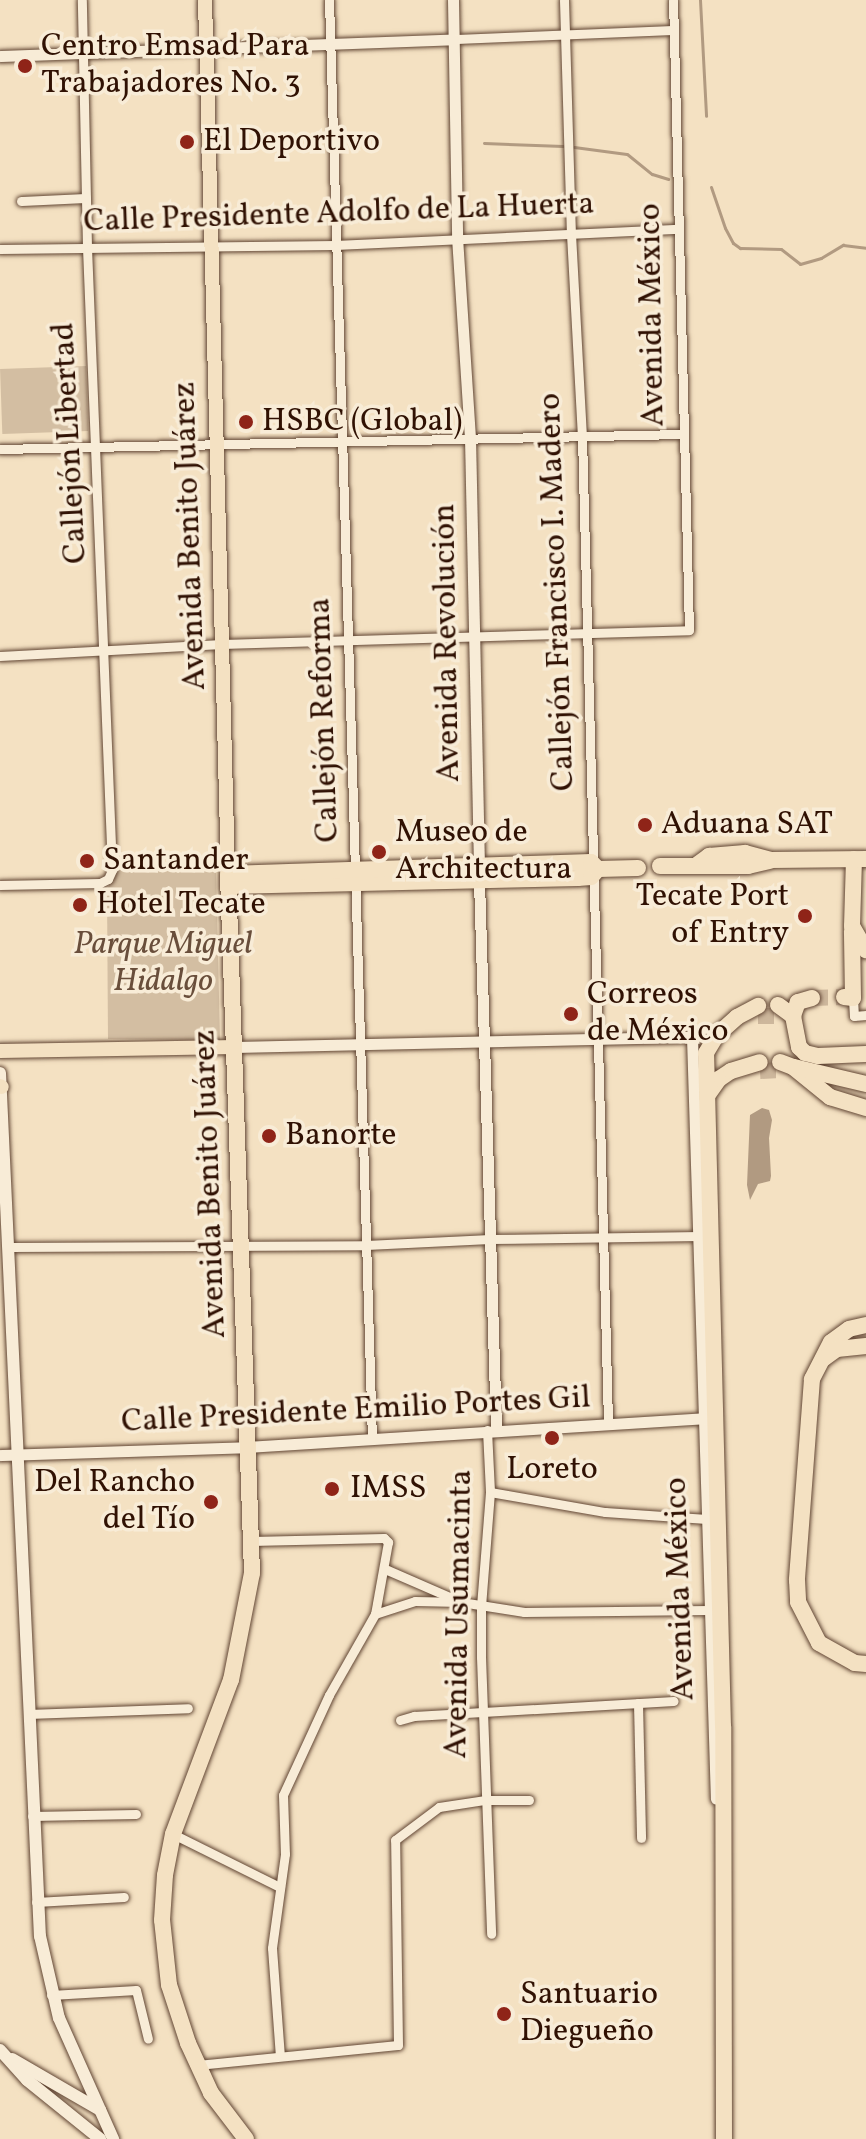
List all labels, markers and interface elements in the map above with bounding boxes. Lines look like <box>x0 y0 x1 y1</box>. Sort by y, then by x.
place label: Centro Emsad Para Trabajadores No. 3 <box>41 29 310 104</box>
marker: Centro Emsad Para Trabajadores No. 3 <box>16 57 34 75</box>
place label: El Deportivo <box>203 123 380 161</box>
marker: El Deportivo <box>178 133 196 151</box>
street label: Calle Presidente Adolfo de La Huerta <box>83 186 595 242</box>
street label: Avenida México <box>632 203 674 427</box>
street label: Callejón Libertad <box>46 321 96 565</box>
street label: Avenida Benito Juárez <box>166 381 216 691</box>
street label: Callejón Francisco I. Madero <box>532 392 584 792</box>
place label: HSBC (Global) <box>262 403 462 441</box>
marker: HSBC (Global) <box>237 413 255 431</box>
street label: Avenida Revolución <box>426 503 470 783</box>
street label: Callejón Reforma <box>302 597 348 843</box>
place label: Aduana SAT <box>661 806 833 844</box>
place label: Museo de Architectura <box>395 815 572 890</box>
marker: Aduana SAT <box>636 816 654 834</box>
place label: Santander <box>103 842 249 880</box>
marker: Museo de Architectura <box>370 843 388 861</box>
marker: Santander <box>78 852 96 870</box>
place label: Tecate Port of Entry <box>635 879 789 954</box>
place label: Hotel Tecate <box>96 886 267 924</box>
marker: Hotel Tecate <box>71 896 89 914</box>
marker: Tecate Port of Entry <box>796 907 814 925</box>
park label: Parque Miguel Hidalgo <box>74 927 252 1002</box>
place label: Correos de México <box>587 977 729 1052</box>
marker: Correos de México <box>562 1005 580 1023</box>
street label: Avenida Benito Juárez <box>186 1029 236 1339</box>
place label: Banorte <box>285 1117 396 1155</box>
marker: Banorte <box>260 1127 278 1145</box>
street label: Calle Presidente Emilio Portes Gil <box>120 1380 592 1442</box>
marker: Loreto <box>543 1429 561 1447</box>
place label: Loreto <box>506 1451 598 1489</box>
place label: Del Rancho del Tío <box>34 1465 195 1540</box>
street label: Avenida Usumacinta <box>438 1469 482 1759</box>
place label: IMSS <box>350 1470 426 1508</box>
street label: Avenida México <box>658 1477 704 1701</box>
marker: IMSS <box>321 1478 343 1500</box>
marker: Del Rancho del Tío <box>202 1493 220 1511</box>
place label: Santuario Diegueño <box>520 1977 658 2052</box>
marker: Santuario Diegueño <box>495 2005 513 2023</box>

